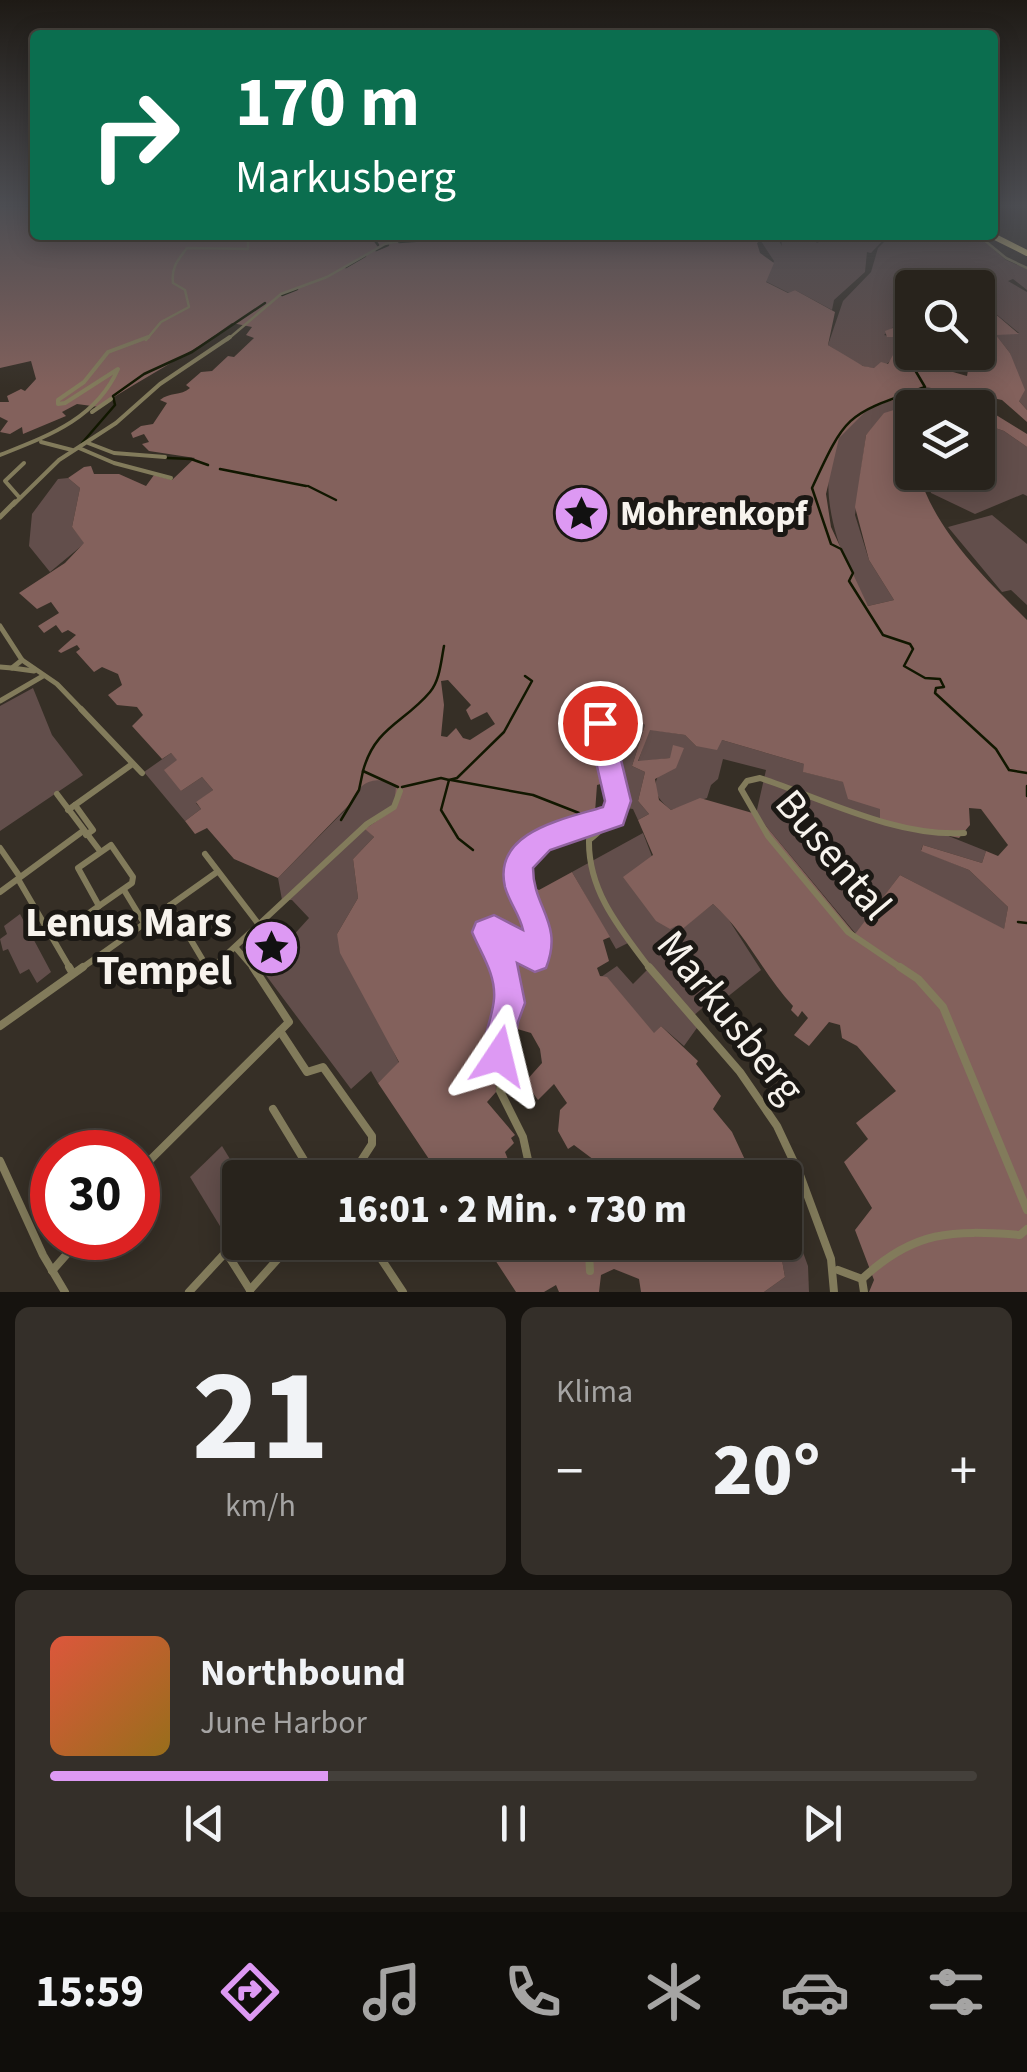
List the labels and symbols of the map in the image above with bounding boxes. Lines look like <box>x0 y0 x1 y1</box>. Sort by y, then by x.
place icon: Mohrenkopf <box>551 484 611 544</box>
place label: Mohrenkopf <box>620 489 809 539</box>
pin <box>558 681 643 766</box>
street label: Busental <box>760 777 906 933</box>
place label: Lenus Mars Tempel <box>25 893 232 1001</box>
place icon: Lenus Mars Tempel <box>241 917 301 977</box>
street label: Markusberg <box>642 918 818 1116</box>
position arrow <box>447 1004 551 1108</box>
speed limit sign: 30 <box>30 1130 160 1260</box>

